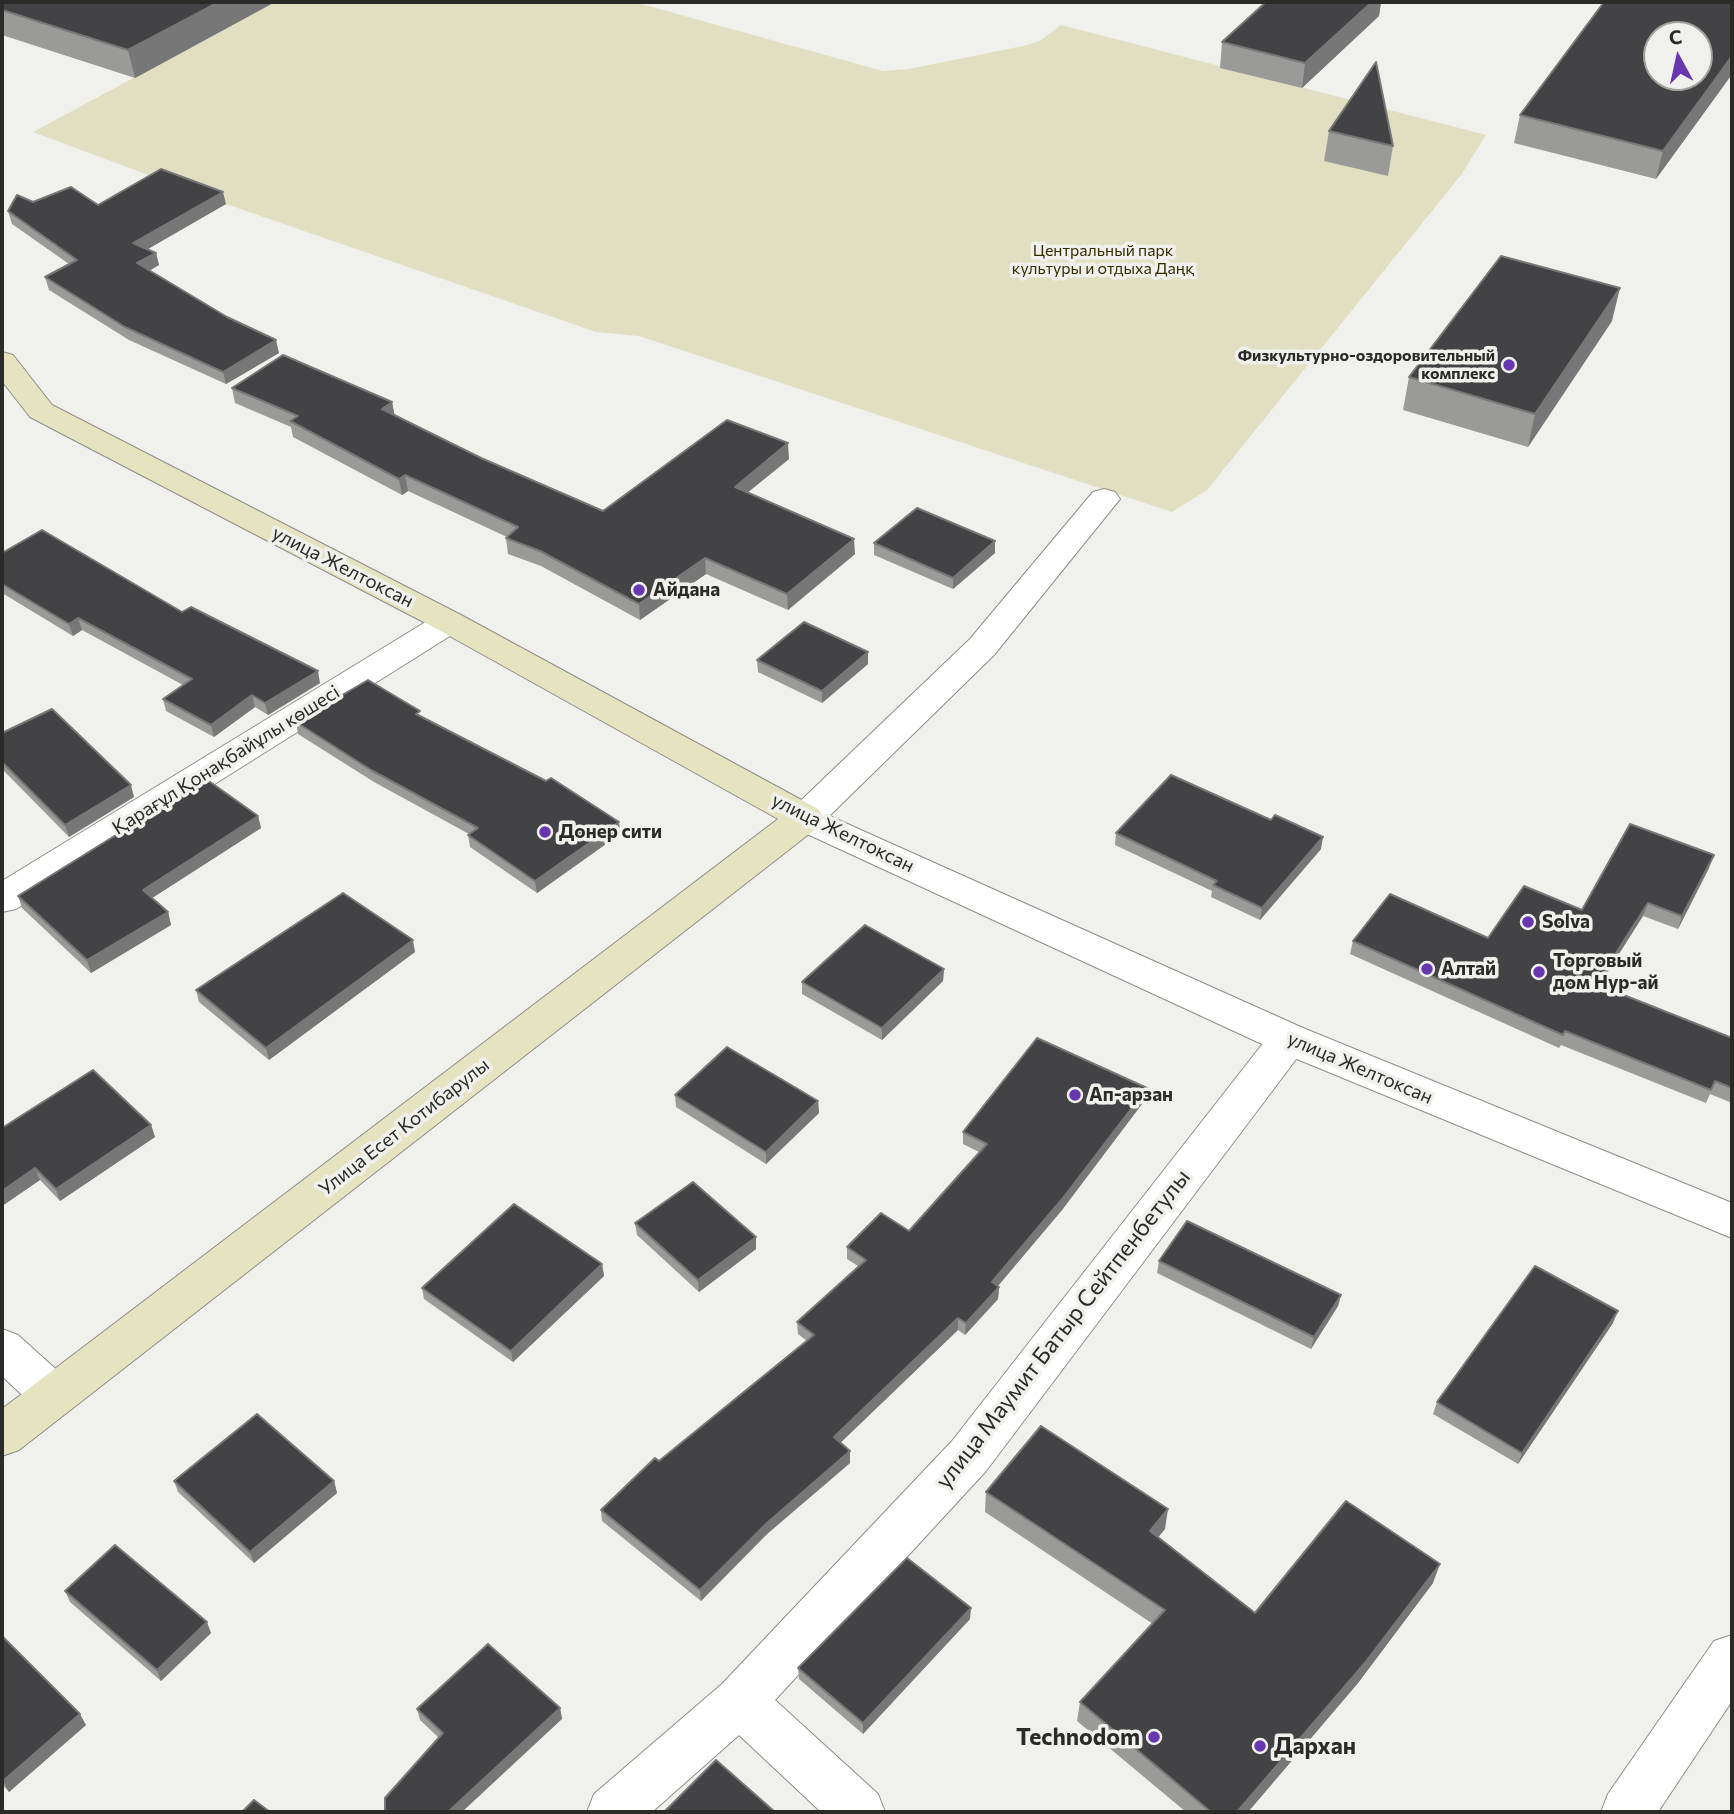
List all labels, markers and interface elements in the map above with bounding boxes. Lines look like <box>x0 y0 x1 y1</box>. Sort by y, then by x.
north arrow <box>1643 21 1713 91</box>
text: С <box>1667 24 1683 49</box>
park label: Центральный парк культуры и отдыха Даңқ <box>1012 241 1194 279</box>
place label: Физкультурно-оздоровительный комплекс <box>1238 346 1495 384</box>
marker: Физкультурно-оздоровительный комплекс <box>1501 357 1517 373</box>
street label: улица Желтоксан <box>269 522 417 612</box>
place label: Айдана <box>653 579 720 601</box>
marker: Айдана <box>631 582 647 598</box>
street label: Қарағұл Қонақбайұлы көшесі <box>108 680 344 840</box>
street label: улица Желтоксан <box>768 789 918 877</box>
place label: Донер сити <box>559 821 662 843</box>
marker: Донер сити <box>537 824 553 840</box>
place label: Solva <box>1542 911 1590 933</box>
marker: Solva <box>1520 914 1536 930</box>
place label: Торговый дом Нур-ай <box>1553 950 1659 994</box>
place label: Алтай <box>1441 958 1496 980</box>
marker: Алтай <box>1419 961 1435 977</box>
marker: Торговый дом Нур-ай <box>1531 964 1547 980</box>
street label: улица Желтоксан <box>1284 1027 1436 1109</box>
street label: Улица Есет Котибарулы <box>314 1053 494 1201</box>
place label: Ап-арзан <box>1089 1084 1173 1106</box>
marker: Ап-арзан <box>1067 1087 1083 1103</box>
street label: улица Маумит Батыр Сейтпенбетулы <box>930 1164 1196 1494</box>
place label: Technodom <box>1016 1723 1140 1751</box>
marker: Technodom <box>1146 1729 1162 1745</box>
place label: Дархан <box>1274 1732 1356 1760</box>
marker: Дархан <box>1252 1738 1268 1754</box>

